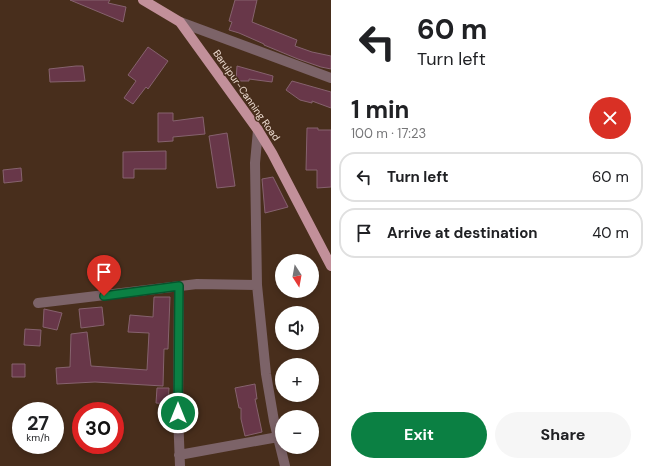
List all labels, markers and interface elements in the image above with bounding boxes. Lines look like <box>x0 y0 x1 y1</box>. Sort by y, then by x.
text: 60 m <box>417 11 487 48</box>
icon: left <box>351 16 403 68</box>
street label: Baruipur-Canning Road <box>210 47 283 143</box>
text: Turn left <box>417 47 486 71</box>
text: 1 min <box>351 94 409 125</box>
button: close <box>589 97 631 139</box>
text: 100 m · 17:23 <box>351 125 426 142</box>
icon: left <box>353 166 375 188</box>
text: Turn left <box>387 167 448 187</box>
text: 60 m <box>592 167 629 187</box>
icon: arrive <box>353 222 375 244</box>
text: Arrive at destination <box>387 223 538 243</box>
text: 40 m <box>592 223 629 243</box>
north arrow <box>275 254 319 298</box>
map controls <box>275 254 319 454</box>
pin <box>87 255 121 296</box>
icon: arrive <box>93 261 115 283</box>
button: sound <box>275 306 319 350</box>
button: + <box>275 358 319 402</box>
position arrow <box>157 392 199 434</box>
speed limit sign: 30 <box>72 402 124 454</box>
text: 27 <box>27 410 49 436</box>
button: − <box>275 410 319 454</box>
button: Exit <box>351 412 487 458</box>
button: Share <box>495 412 631 458</box>
text: km/h <box>26 431 50 444</box>

